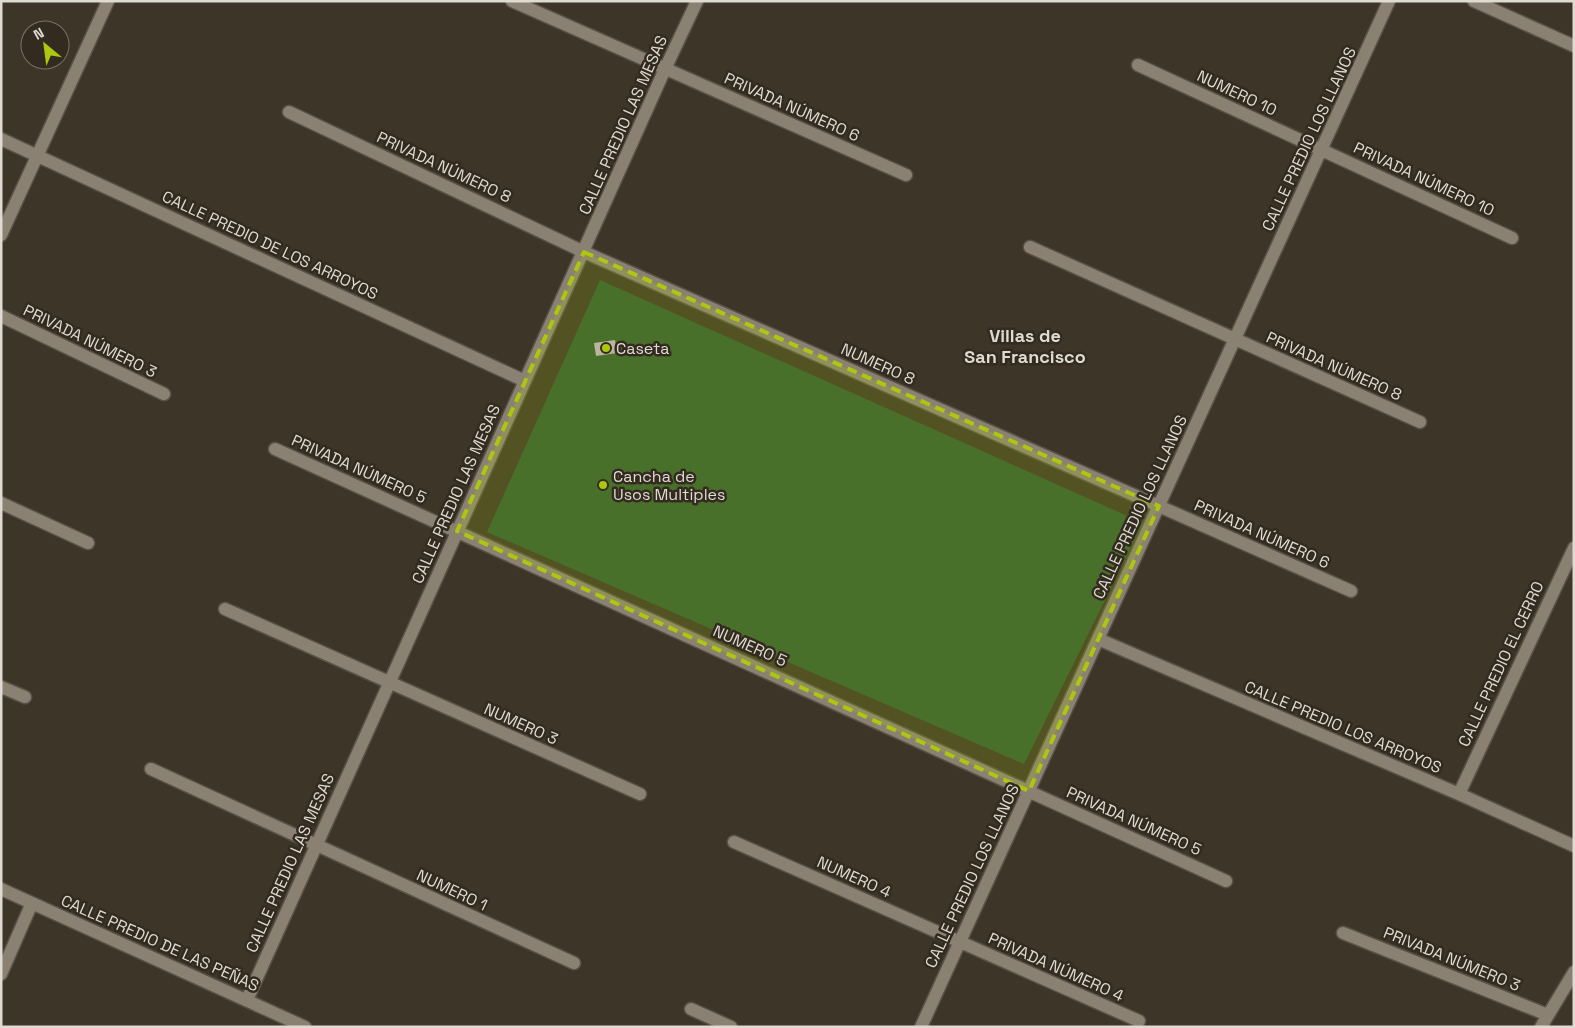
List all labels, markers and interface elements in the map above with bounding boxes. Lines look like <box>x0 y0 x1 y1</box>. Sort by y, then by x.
north arrow <box>20 20 70 70</box>
text: N <box>30 23 47 44</box>
street label: CALLE PREDIO LAS MESAS <box>574 32 672 218</box>
street label: CALLE PREDIO LOS LLANOS <box>1257 43 1361 234</box>
street label: NUMERO 10 <box>1194 65 1280 121</box>
street label: PRIVADA NÚMERO 6 <box>721 68 863 146</box>
street label: PRIVADA NÚMERO 8 <box>373 127 515 207</box>
street label: PRIVADA NÚMERO 10 <box>1350 137 1498 221</box>
street label: CALLE PREDIO DE LOS ARROYOS <box>159 186 381 304</box>
street label: PRIVADA NÚMERO 3 <box>20 300 160 382</box>
district label: Villas de San Francisco <box>964 324 1086 368</box>
street label: PRIVADA NÚMERO 8 <box>1263 327 1405 405</box>
place label: Caseta <box>616 338 670 359</box>
street label: NUMERO 8 <box>838 338 918 390</box>
marker: Caseta <box>600 342 612 354</box>
street label: CALLE PREDIO LAS MESAS <box>407 401 505 587</box>
street label: CALLE PREDIO LOS LLANOS <box>1088 411 1192 602</box>
street label: PRIVADA NÚMERO 5 <box>288 430 430 508</box>
place label: Cancha de Usos Multiples <box>613 466 725 505</box>
marker: Cancha de Usos Multiples <box>597 479 609 491</box>
street label: PRIVADA NÚMERO 6 <box>1191 495 1333 573</box>
street label: CALLE PREDIO EL CERRO <box>1453 578 1549 750</box>
street label: NUMERO 5 <box>710 620 790 672</box>
street label: CALLE PREDIO LOS ARROYOS <box>1241 676 1445 778</box>
street label: NUMERO 3 <box>481 698 561 750</box>
street label: CALLE PREDIO LAS MESAS <box>241 770 339 956</box>
street label: CALLE PREDIO LOS LLANOS <box>920 780 1024 971</box>
street label: PRIVADA NÚMERO 5 <box>1063 782 1205 860</box>
street label: NUMERO 4 <box>814 851 894 903</box>
street label: NUMERO 1 <box>413 864 491 916</box>
street label: CALLE PREDIO DE LAS PEÑAS <box>58 890 262 996</box>
street label: PRIVADA NÚMERO 3 <box>1380 922 1524 996</box>
street label: PRIVADA NÚMERO 4 <box>985 928 1127 1006</box>

